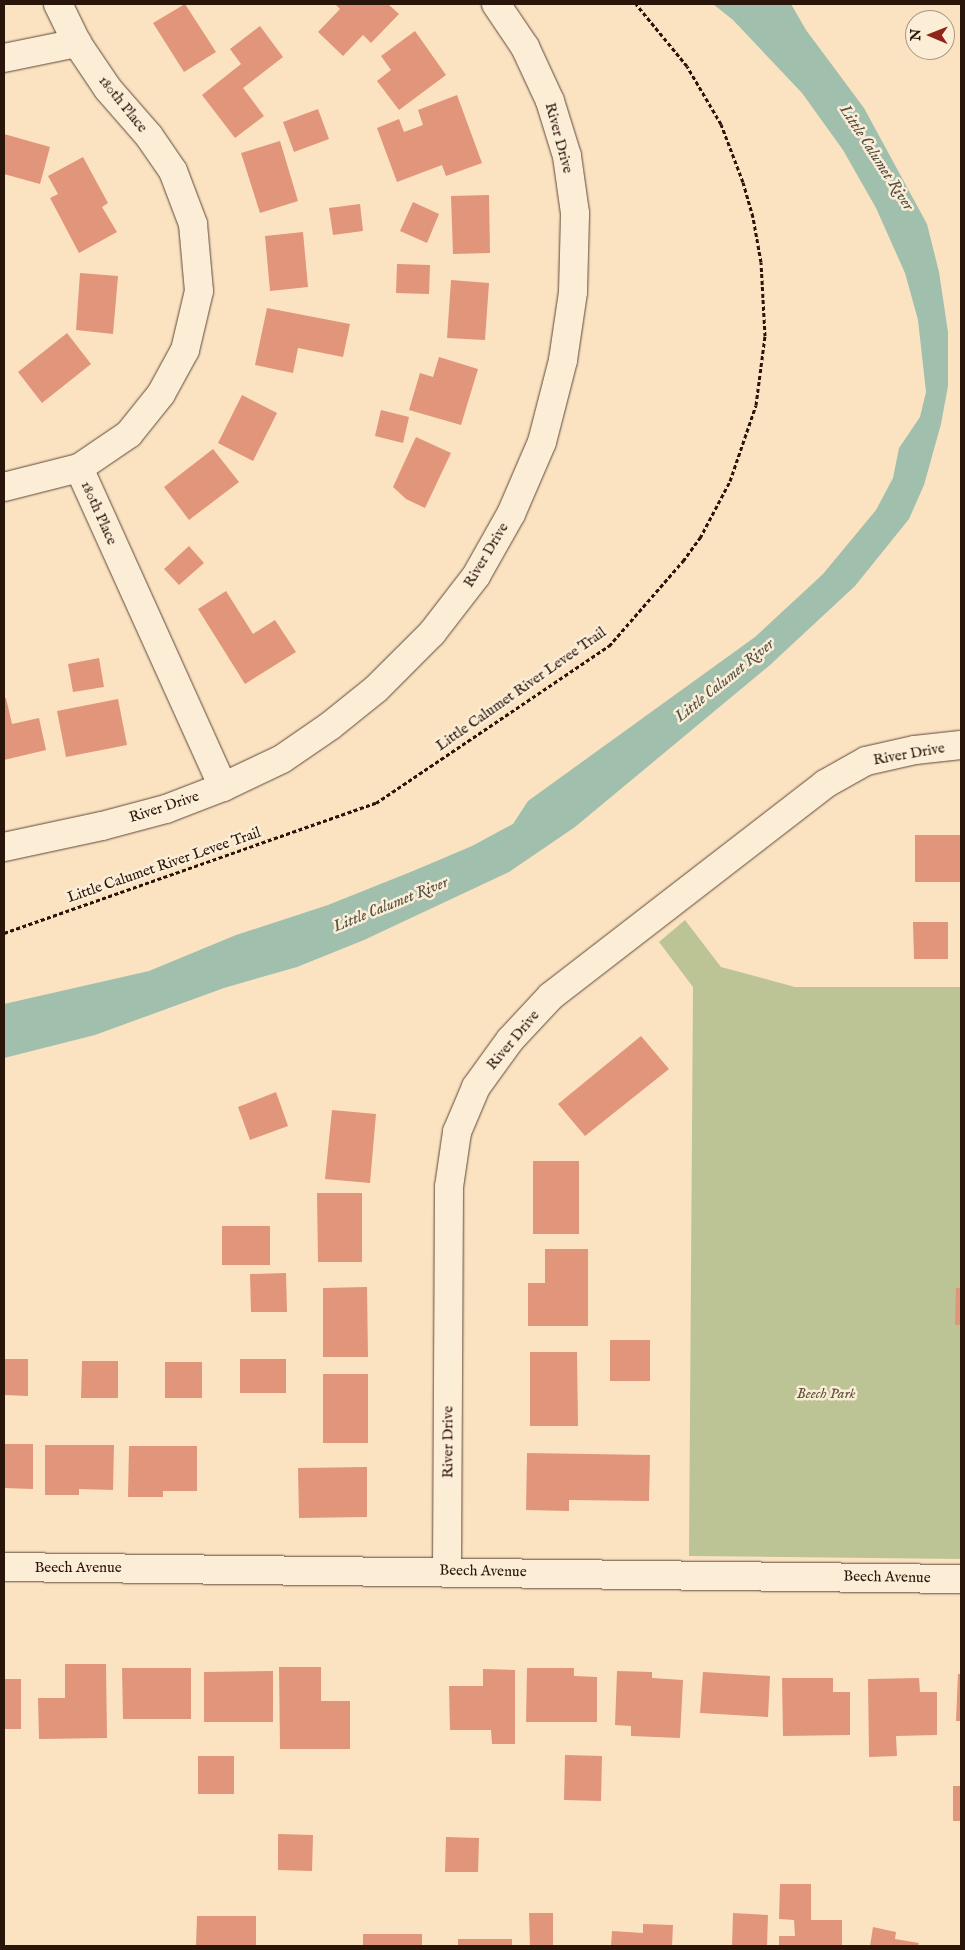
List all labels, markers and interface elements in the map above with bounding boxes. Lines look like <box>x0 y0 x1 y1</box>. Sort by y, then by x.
north arrow <box>905 10 955 60</box>
text: N <box>907 29 925 41</box>
street label: 180th Place <box>95 72 151 136</box>
street label: River Drive <box>541 101 577 175</box>
water label: Little Calumet River <box>835 102 917 214</box>
street label: 180th Place <box>77 478 121 548</box>
street label: River Drive <box>460 519 512 591</box>
street label: Little Calumet River Levee Trail <box>432 623 610 755</box>
water label: Little Calumet River <box>672 635 778 727</box>
street label: River Drive <box>872 739 946 769</box>
street label: River Drive <box>127 787 201 827</box>
street label: Little Calumet River Levee Trail <box>65 823 263 907</box>
water label: Little Calumet River <box>331 873 451 937</box>
street label: River Drive <box>483 1006 543 1074</box>
park label: Beech Park <box>796 1385 856 1403</box>
street label: River Drive <box>439 1406 457 1478</box>
street label: Beech Avenue <box>34 1559 122 1577</box>
street label: Beech Avenue <box>439 1561 527 1581</box>
street label: Beech Avenue <box>843 1567 931 1587</box>

